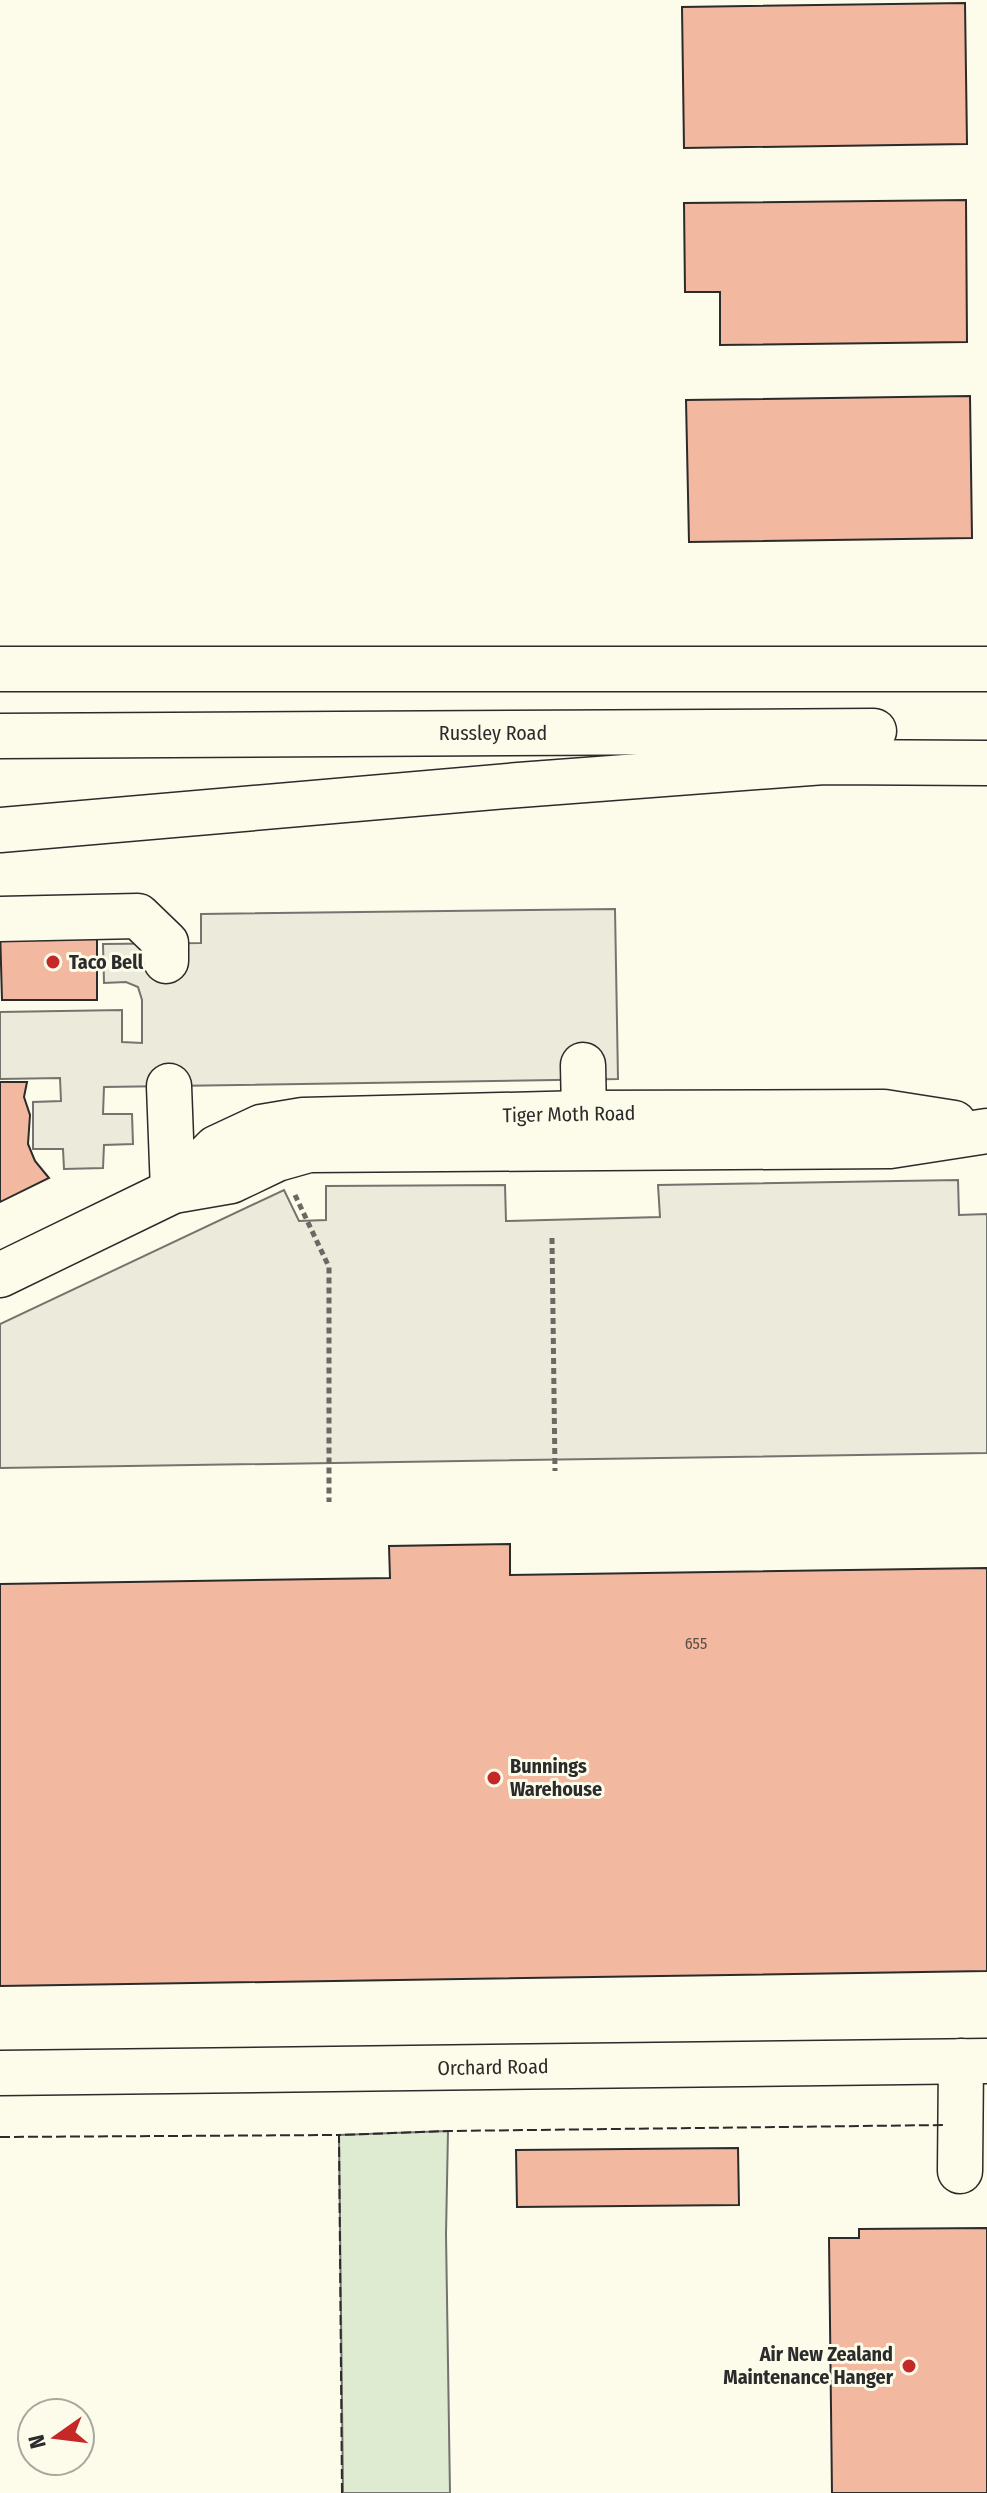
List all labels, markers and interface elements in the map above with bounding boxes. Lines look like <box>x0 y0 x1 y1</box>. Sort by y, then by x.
street label: Russley Road <box>439 721 547 745</box>
place label: Taco Bell <box>69 950 144 974</box>
marker: Taco Bell <box>44 953 62 971</box>
street label: Tiger Moth Road <box>502 1101 636 1127</box>
house number: 655 <box>685 1634 707 1653</box>
place label: Bunnings Warehouse <box>510 1754 602 1801</box>
marker: Bunnings Warehouse <box>485 1769 503 1787</box>
street label: Orchard Road <box>437 2054 549 2080</box>
place label: Air New Zealand Maintenance Hanger <box>723 2342 894 2389</box>
marker: Air New Zealand Maintenance Hanger <box>900 2357 918 2375</box>
north arrow <box>16 2397 96 2477</box>
text: N <box>22 2432 52 2451</box>

